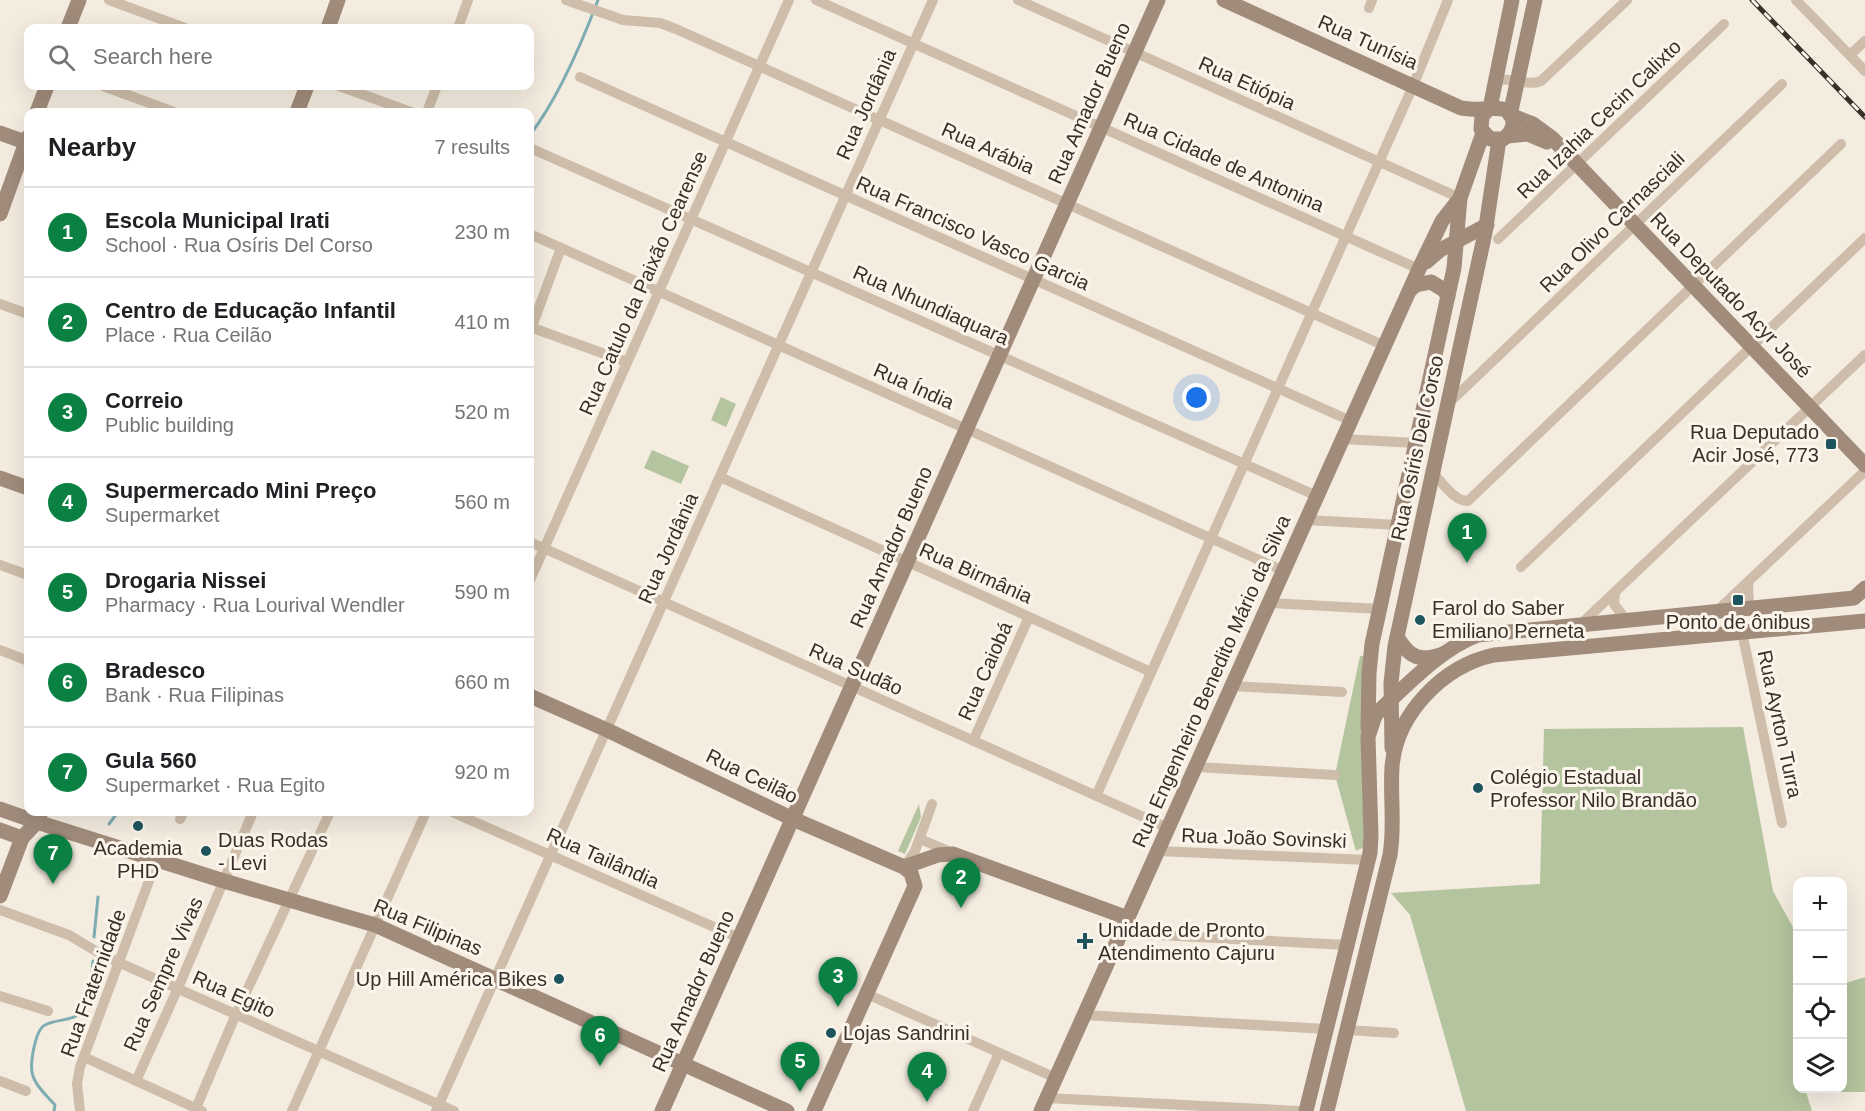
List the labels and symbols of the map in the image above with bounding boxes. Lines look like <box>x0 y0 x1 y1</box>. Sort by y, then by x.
street label: Rua Tunísia <box>1315 10 1422 74</box>
street label: Rua Amador Bueno <box>1043 19 1135 187</box>
street label: Rua Izahia Cecin Calixto <box>1513 35 1685 203</box>
street label: Rua Jordânia <box>832 44 901 163</box>
street label: Rua Etiópia <box>1195 52 1300 114</box>
street label: Rua Cidade de Antonina <box>1120 108 1328 217</box>
street label: Rua Arábia <box>938 118 1038 179</box>
street label: Rua Catulo da Paixão Cearense <box>575 147 711 419</box>
street label: Rua Olivo Carnasciali <box>1535 147 1689 297</box>
street label: Rua Francisco Vasco Garcia <box>853 171 1094 295</box>
street label: Rua Deputado Acyr José <box>1646 208 1816 382</box>
street label: Rua Nhundiaquara <box>850 261 1013 350</box>
street label: Rua Osíris Del Corso <box>1387 353 1447 543</box>
street label: Rua Índia <box>870 359 958 414</box>
your location <box>1182 383 1211 412</box>
place label: Rua Deputado Acir José, 773 <box>1690 421 1819 466</box>
marker: Rua Deputado Acir José, 773 <box>1824 437 1838 451</box>
street label: Rua Amador Bueno <box>845 463 937 631</box>
street label: Rua Jordânia <box>634 488 703 607</box>
street label: Rua Engenheiro Benedito Mário da Silva <box>1127 511 1295 851</box>
pin: 1 <box>1448 514 1486 563</box>
street label: Rua Birmânia <box>916 538 1037 608</box>
marker: Ponto de ônibus <box>1731 593 1745 607</box>
place label: Farol do Saber Emiliano Perneta <box>1432 597 1585 642</box>
place label: Ponto de ônibus <box>1666 611 1810 633</box>
marker: Farol do Saber Emiliano Perneta <box>1413 613 1427 627</box>
street label: Rua Caiobá <box>953 617 1017 724</box>
street label: Rua Sudão <box>806 639 906 699</box>
street label: Rua Ayrton Turra <box>1754 648 1807 801</box>
street label: Rua Ceilão <box>703 744 801 808</box>
place label: Colégio Estadual Professor Nilo Brandão <box>1490 766 1697 811</box>
marker: Colégio Estadual Professor Nilo Brandão <box>1471 781 1485 795</box>
marker: Academia PHD <box>131 819 145 833</box>
street label: Rua Tailândia <box>543 823 663 893</box>
street label: Rua João Sovinski <box>1181 824 1347 852</box>
place label: Duas Rodas - Levi <box>218 829 328 874</box>
pin: 7 <box>34 834 72 884</box>
place label: Academia PHD <box>94 837 183 882</box>
marker: Duas Rodas - Levi <box>199 844 213 858</box>
pin: 2 <box>942 858 980 908</box>
street label: Rua Sempre Vivas <box>119 894 207 1054</box>
street label: Rua Filipinas <box>370 894 486 960</box>
street label: Rua Fraternidade <box>56 906 130 1060</box>
street label: Rua Amador Bueno <box>647 907 739 1075</box>
place label: Unidade de Pronto Atendimento Cajuru <box>1098 919 1275 964</box>
marker: Unidade de Pronto Atendimento Cajuru <box>1076 932 1094 950</box>
pin: 3 <box>818 958 858 1007</box>
street label: Rua Egito <box>189 966 279 1022</box>
place label: Up Hill América Bikes <box>356 968 547 990</box>
marker: Up Hill América Bikes <box>552 972 566 986</box>
pin: 6 <box>580 1016 620 1066</box>
place label: Lojas Sandrini <box>843 1022 970 1044</box>
marker: Lojas Sandrini <box>824 1026 838 1040</box>
pin: 5 <box>780 1042 820 1092</box>
pin: 4 <box>908 1052 946 1102</box>

